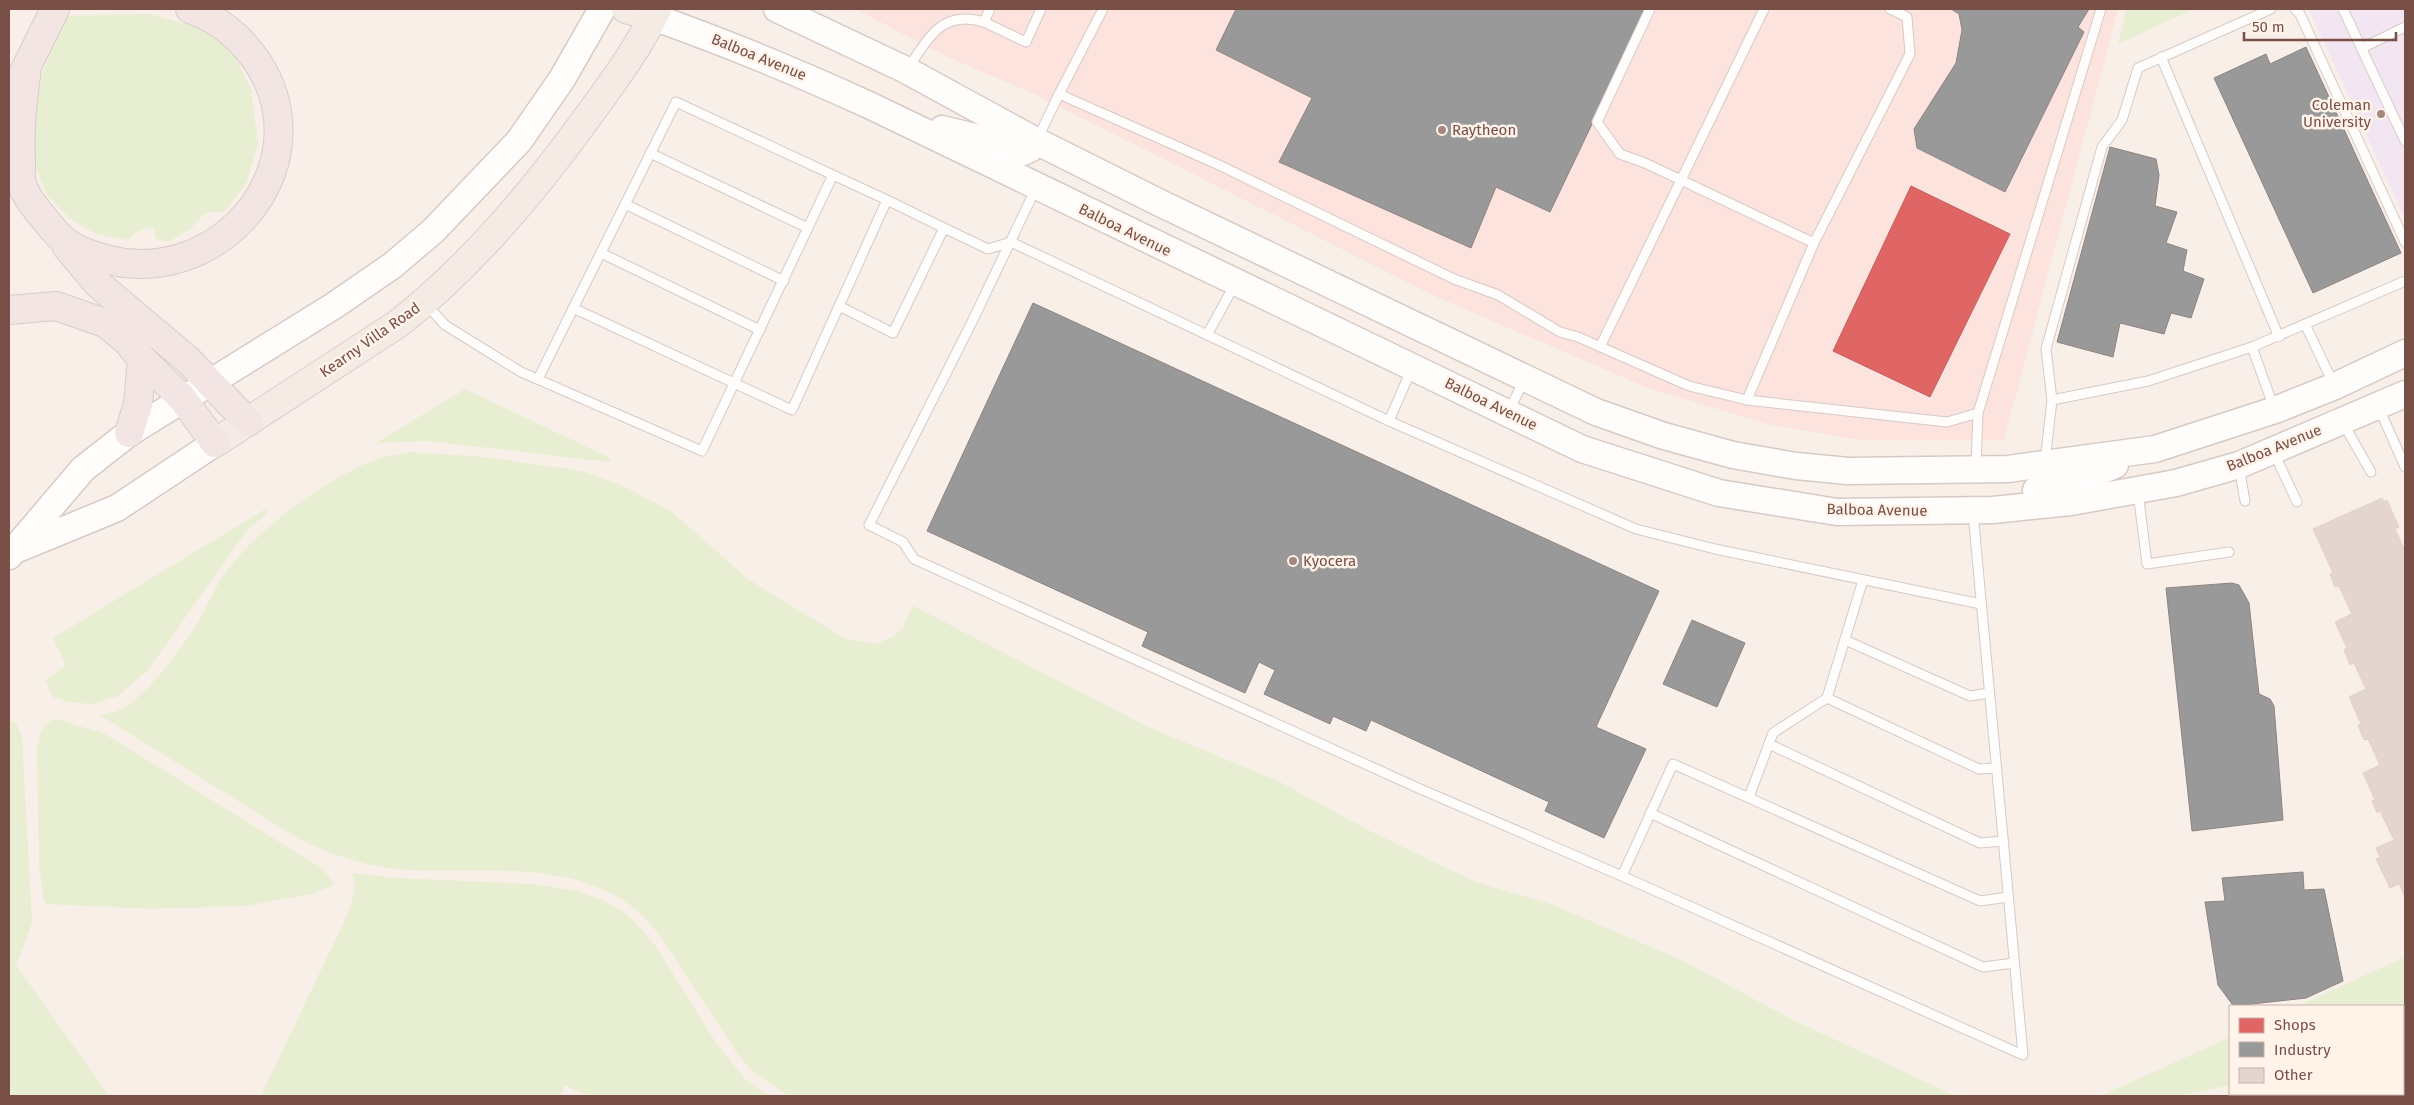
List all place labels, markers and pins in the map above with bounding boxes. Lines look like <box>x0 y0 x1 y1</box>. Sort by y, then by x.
place label: Coleman University <box>2303 96 2372 131</box>
marker: Coleman University <box>2375 108 2387 120</box>
place label: Raytheon <box>1452 121 1516 139</box>
marker: Raytheon <box>1436 124 1448 136</box>
place label: Kyocera <box>1303 552 1356 570</box>
marker: Kyocera <box>1287 555 1299 567</box>

